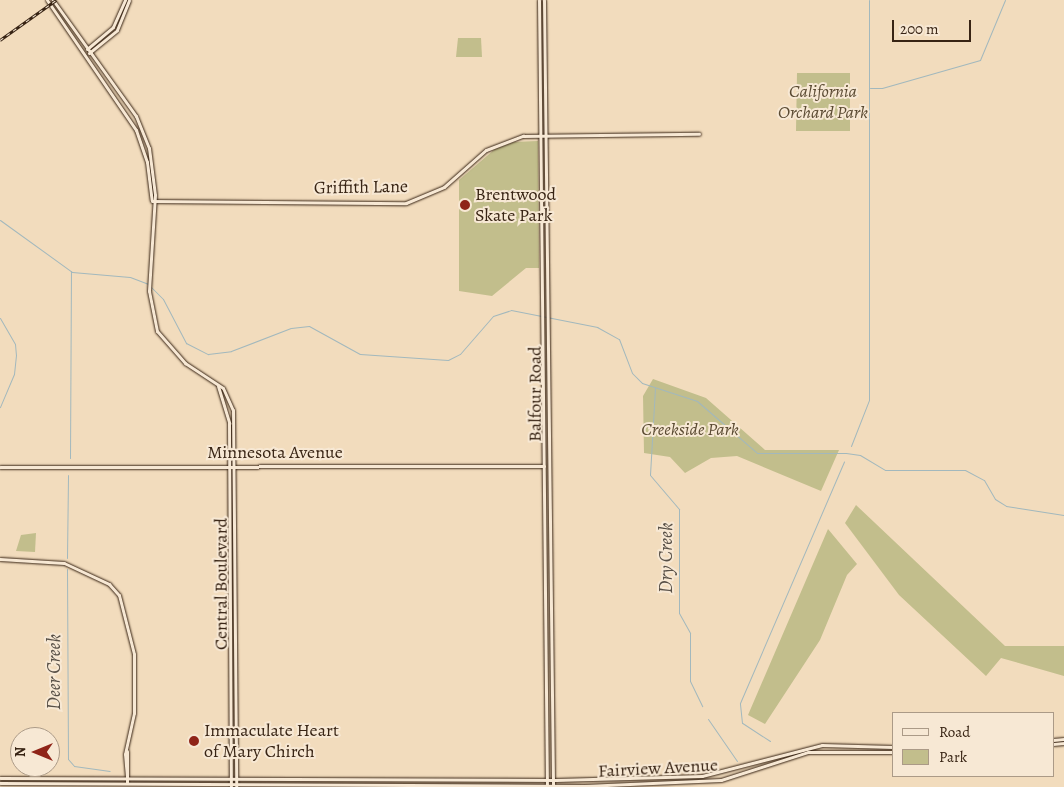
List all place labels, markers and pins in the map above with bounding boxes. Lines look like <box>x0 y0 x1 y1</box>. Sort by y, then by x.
place label: Brentwood Skate Park <box>475 184 556 226</box>
marker: Brentwood Skate Park <box>459 199 471 211</box>
place label: Immaculate Heart of Mary Chirch <box>204 720 339 762</box>
marker: Immaculate Heart of Mary Chirch <box>188 735 200 747</box>

